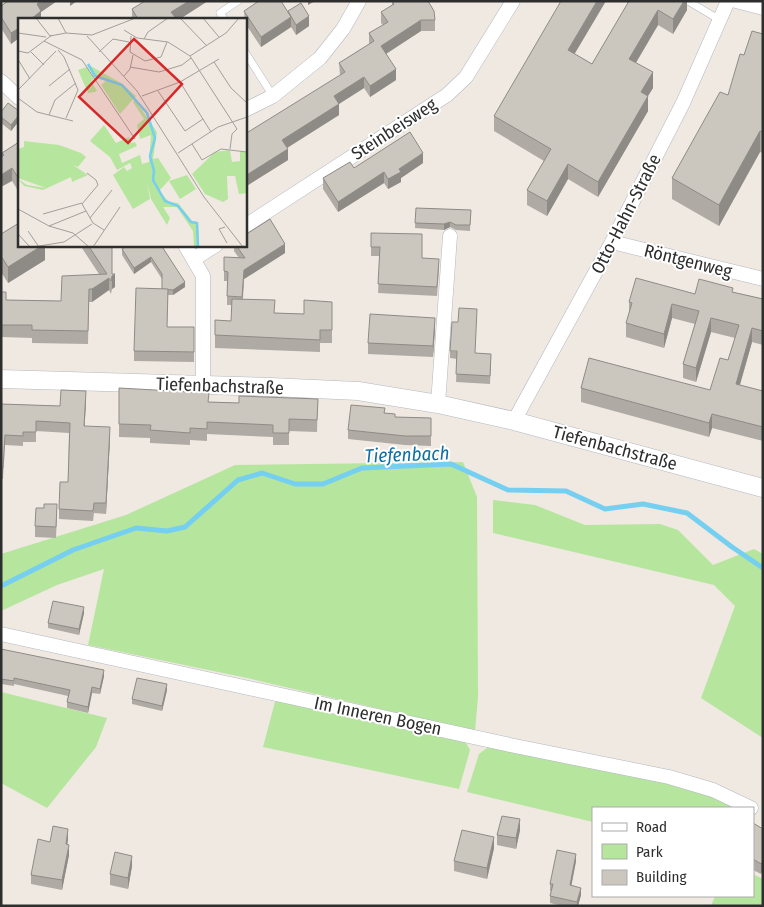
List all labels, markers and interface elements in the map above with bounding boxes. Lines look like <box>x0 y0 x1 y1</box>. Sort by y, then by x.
inset map <box>18 18 246 246</box>
street label: Steinbeisweg <box>347 93 441 165</box>
street label: Otto-Hahn-Straße <box>586 150 666 278</box>
street label: Röntgenweg <box>642 239 735 283</box>
street label: Tiefenbachstraße <box>156 373 284 399</box>
street label: Tiefenbachstraße <box>551 421 680 475</box>
water label: Tiefenbach <box>364 442 450 467</box>
street label: Im Inneren Bogen <box>312 692 444 740</box>
legend <box>592 807 754 897</box>
text: Road <box>636 818 667 836</box>
text: Park <box>636 843 663 861</box>
text: Building <box>636 868 687 886</box>

